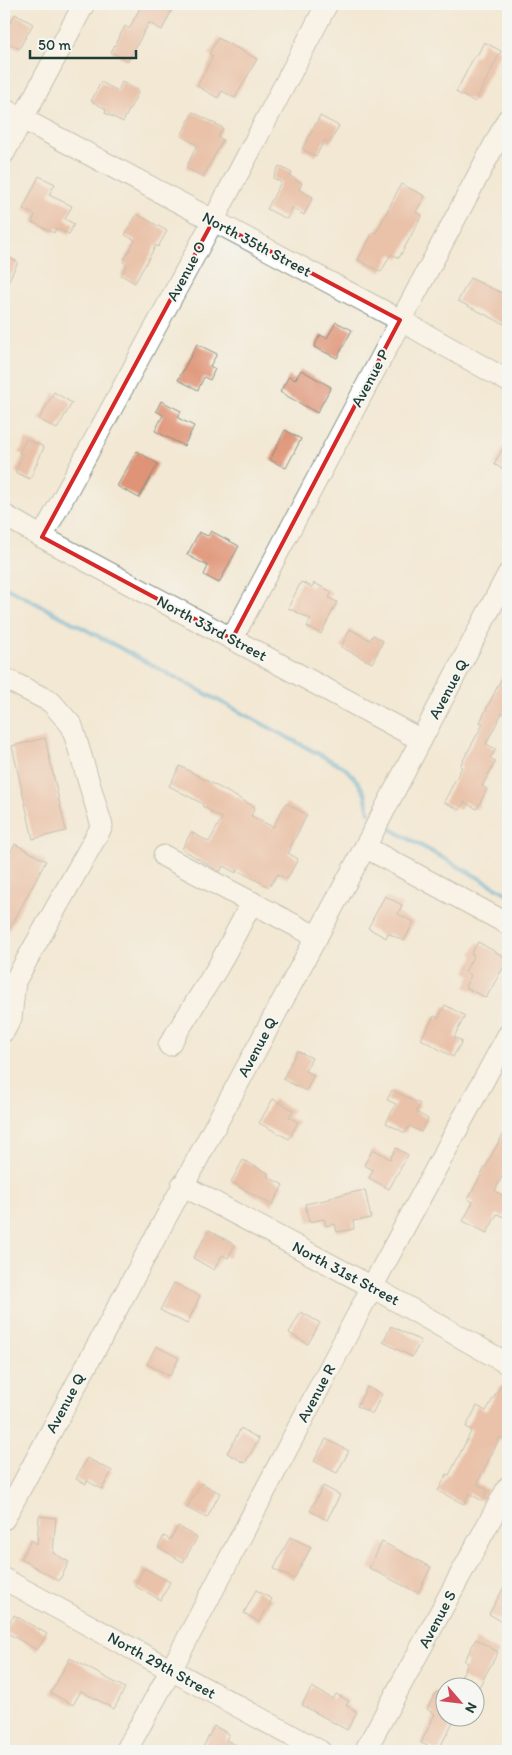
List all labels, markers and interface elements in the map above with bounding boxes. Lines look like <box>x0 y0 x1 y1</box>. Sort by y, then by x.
scale bar <box>30 28 136 60</box>
text: 50 m <box>38 36 71 54</box>
street label: North 35th Street <box>199 207 315 281</box>
street label: Avenue O <box>162 238 210 304</box>
street label: Avenue P <box>347 346 393 410</box>
street label: North 33rd Street <box>154 591 270 665</box>
street label: Avenue Q <box>424 655 472 722</box>
street label: Avenue Q <box>233 1013 281 1080</box>
street label: North 31st Street <box>289 1237 403 1309</box>
street label: Avenue R <box>293 1360 339 1425</box>
street label: Avenue Q <box>41 1369 89 1436</box>
street label: Avenue S <box>414 1587 460 1651</box>
street label: North 29th Street <box>105 1627 219 1703</box>
north arrow <box>434 1678 484 1728</box>
text: N <box>461 1700 481 1716</box>

